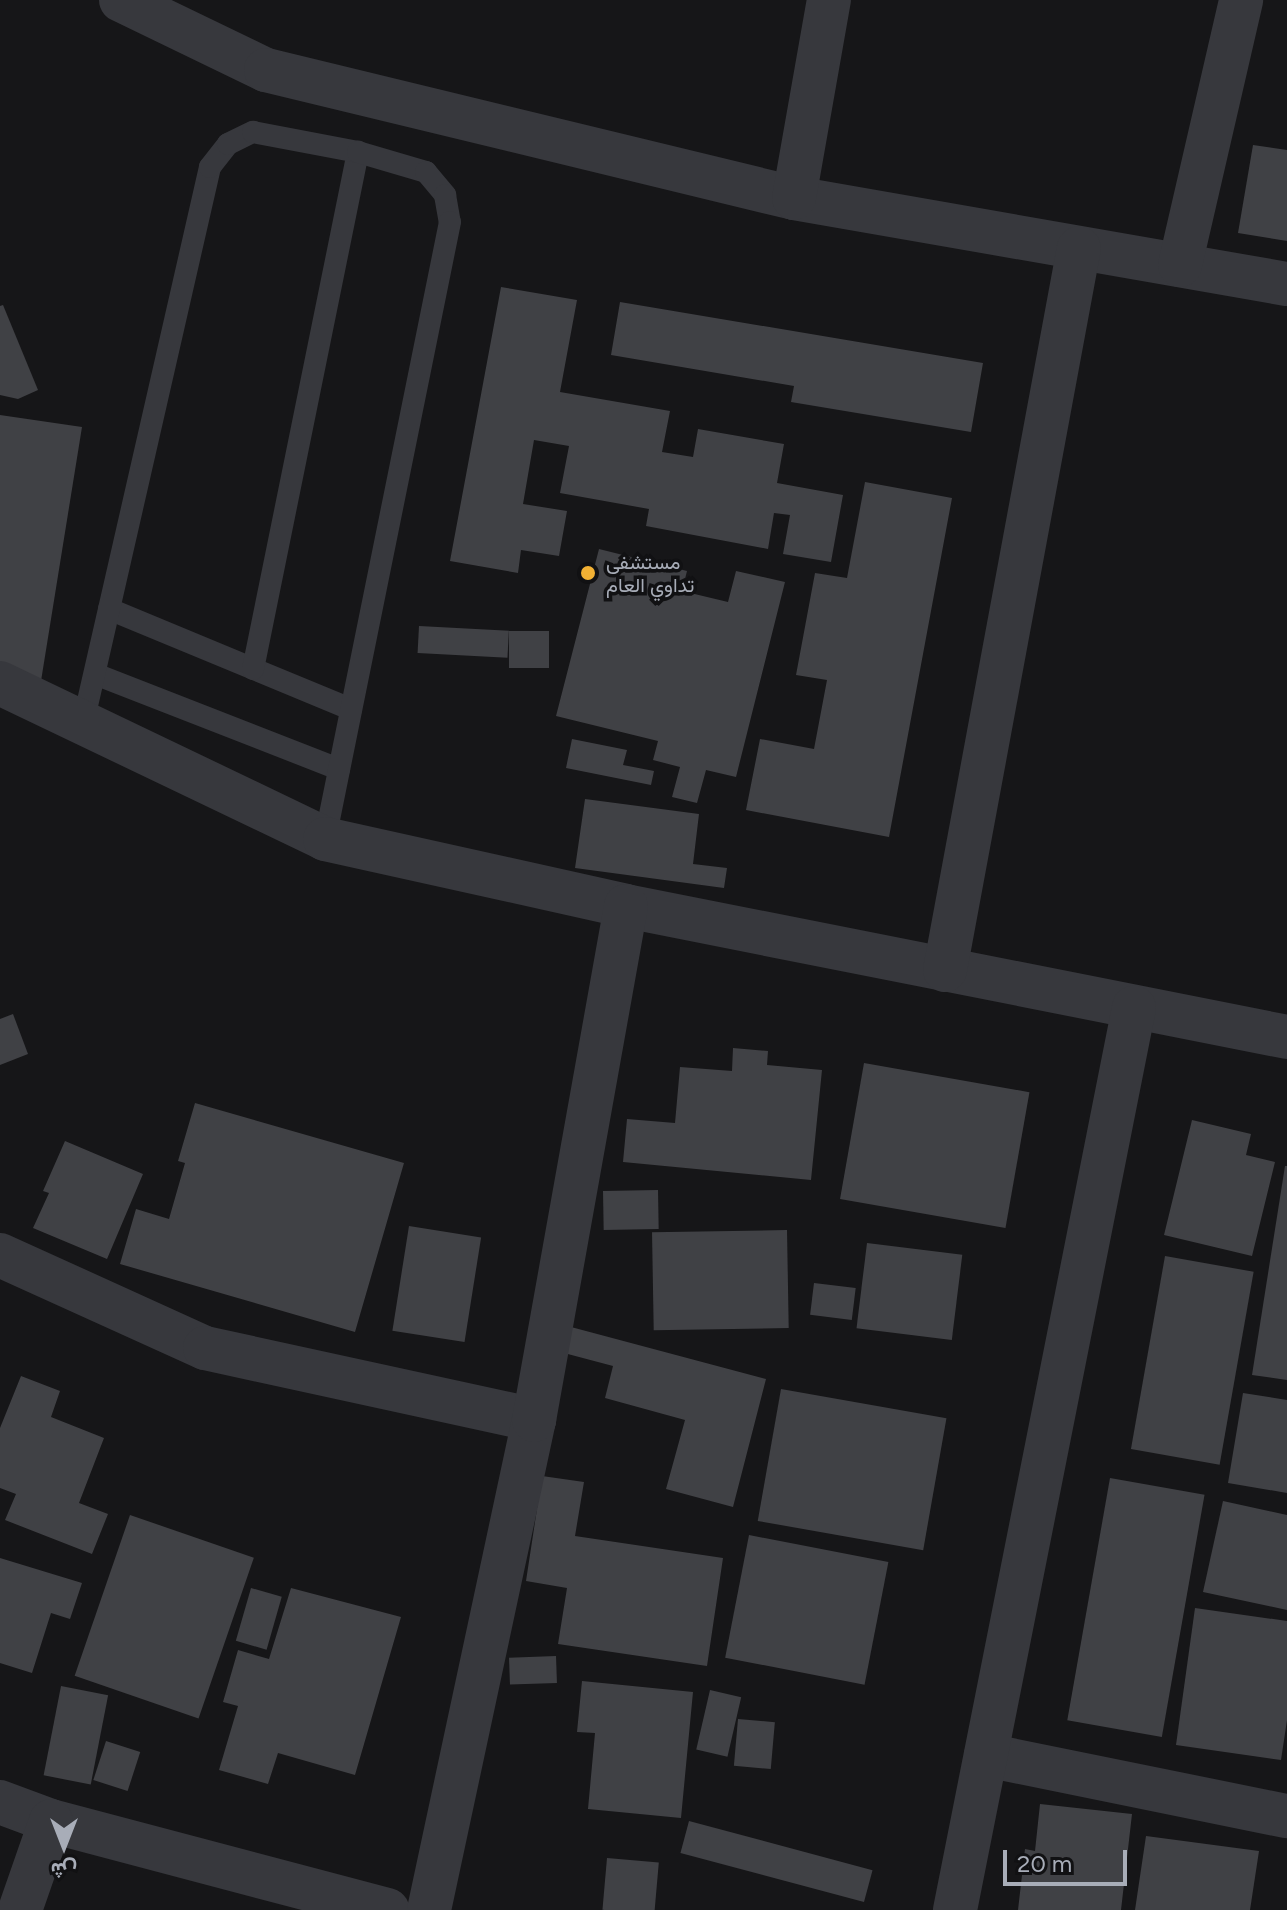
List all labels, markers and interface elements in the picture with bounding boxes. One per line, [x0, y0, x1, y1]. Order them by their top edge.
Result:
place label: مستشفى تداوي العام [606, 550, 694, 597]
marker: مستشفى تداوي العام [577, 562, 599, 584]
north arrow [24, 1806, 104, 1886]
scale bar [1007, 1834, 1131, 1884]
text: 20 m [1017, 1849, 1072, 1878]
text: ش [51, 1857, 77, 1884]

